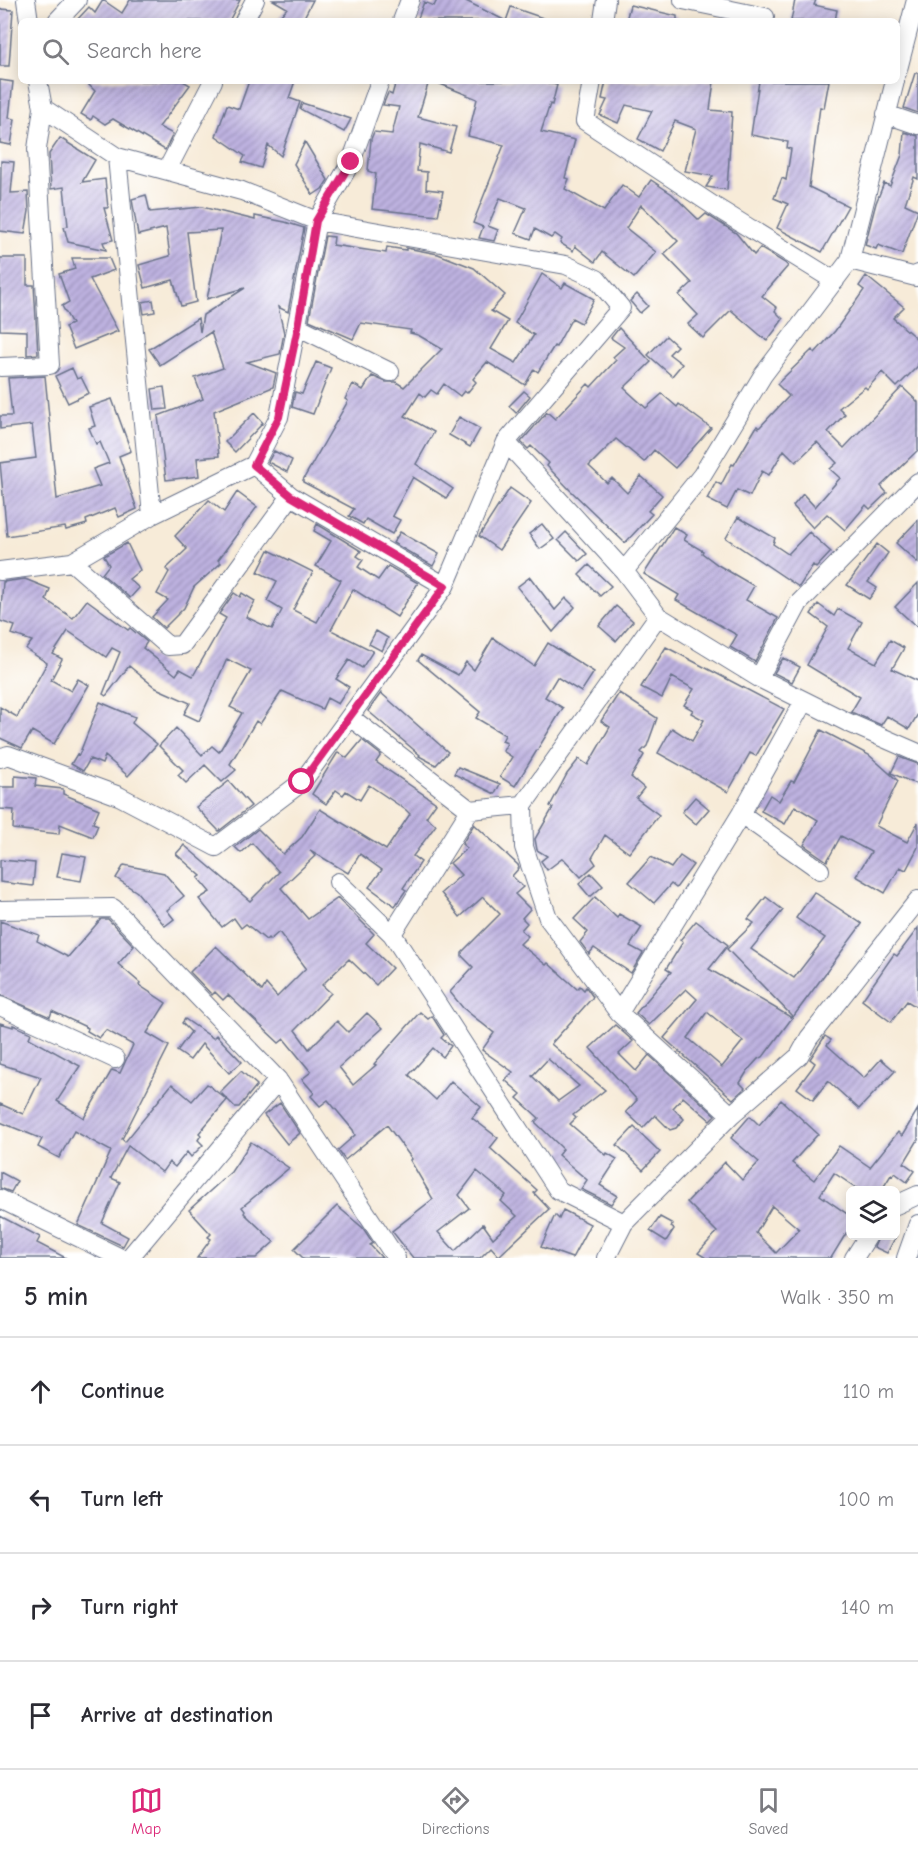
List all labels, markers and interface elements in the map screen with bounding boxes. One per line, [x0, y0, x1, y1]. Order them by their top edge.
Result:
search box [18, 18, 900, 84]
icon: search [39, 35, 72, 68]
text: Search here [87, 38, 202, 64]
route end [337, 148, 363, 174]
route start [288, 768, 314, 794]
map controls [846, 1186, 900, 1240]
button: layers [846, 1186, 900, 1240]
text: 5 min [24, 1282, 88, 1312]
text: Walk · 350 m [780, 1286, 894, 1309]
icon: ahead [24, 1375, 57, 1408]
text: Continue [81, 1378, 164, 1404]
text: 110 m [843, 1380, 894, 1403]
icon: left [24, 1483, 57, 1516]
text: Turn left [81, 1486, 163, 1512]
text: 100 m [839, 1488, 894, 1511]
icon: right [24, 1591, 57, 1624]
text: Turn right [81, 1594, 178, 1620]
text: 140 m [841, 1596, 894, 1619]
icon: arrive [24, 1699, 57, 1732]
text: Arrive at destination [81, 1702, 273, 1728]
tab: Map [130, 1784, 163, 1838]
tab: Directions [422, 1784, 489, 1838]
tab: Saved [748, 1784, 788, 1838]

